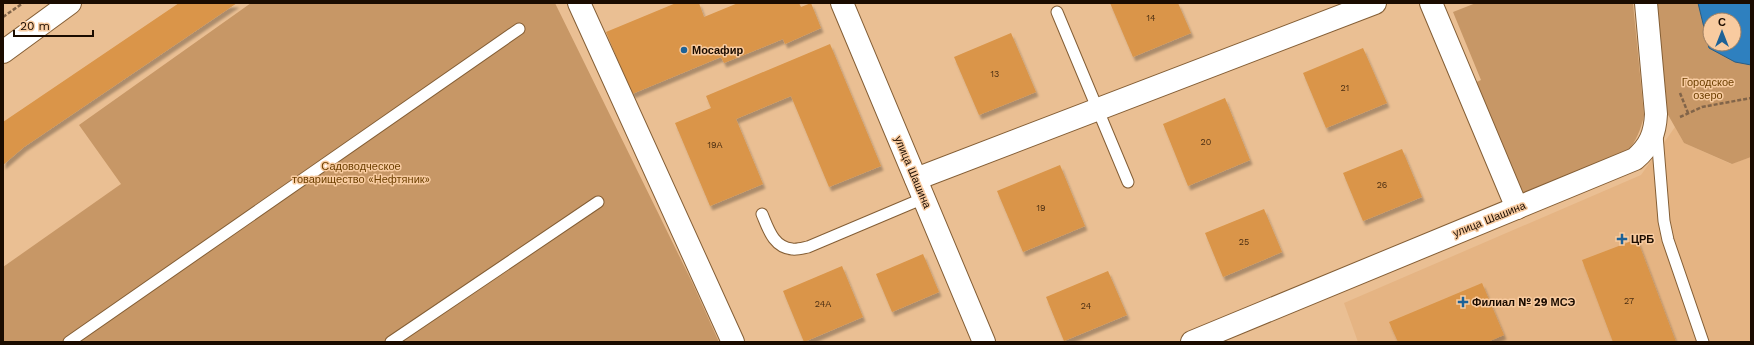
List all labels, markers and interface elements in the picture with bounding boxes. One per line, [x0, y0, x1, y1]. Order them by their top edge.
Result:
scale bar [14, 12, 93, 38]
north arrow [1702, 12, 1742, 52]
house number: 14 [1146, 13, 1156, 23]
text: С [1718, 16, 1726, 29]
text: 20 m [20, 19, 50, 33]
place label: Мосафир [692, 44, 743, 57]
marker: Мосафир [679, 45, 689, 55]
house number: 13 [991, 69, 999, 79]
park label: Городское озеро [1682, 76, 1734, 102]
house number: 21 [1341, 83, 1349, 93]
street label: улица Шашина [891, 134, 934, 211]
house number: 20 [1201, 137, 1212, 147]
house number: 19А [707, 140, 723, 150]
park label: Садоводческое товарищество «Нефтяник» [292, 160, 430, 186]
house number: 26 [1377, 180, 1387, 190]
street label: улица Шашина [1451, 199, 1528, 240]
house number: 19 [1036, 203, 1046, 213]
marker: ЦРБ [1616, 233, 1628, 245]
place label: ЦРБ [1631, 233, 1654, 246]
house number: 25 [1239, 237, 1249, 247]
marker: Филиал № 29 МСЭ [1457, 296, 1469, 308]
place label: Филиал № 29 МСЭ [1472, 296, 1576, 309]
house number: 27 [1624, 296, 1634, 306]
house number: 24А [815, 299, 831, 309]
house number: 24 [1081, 301, 1092, 311]

